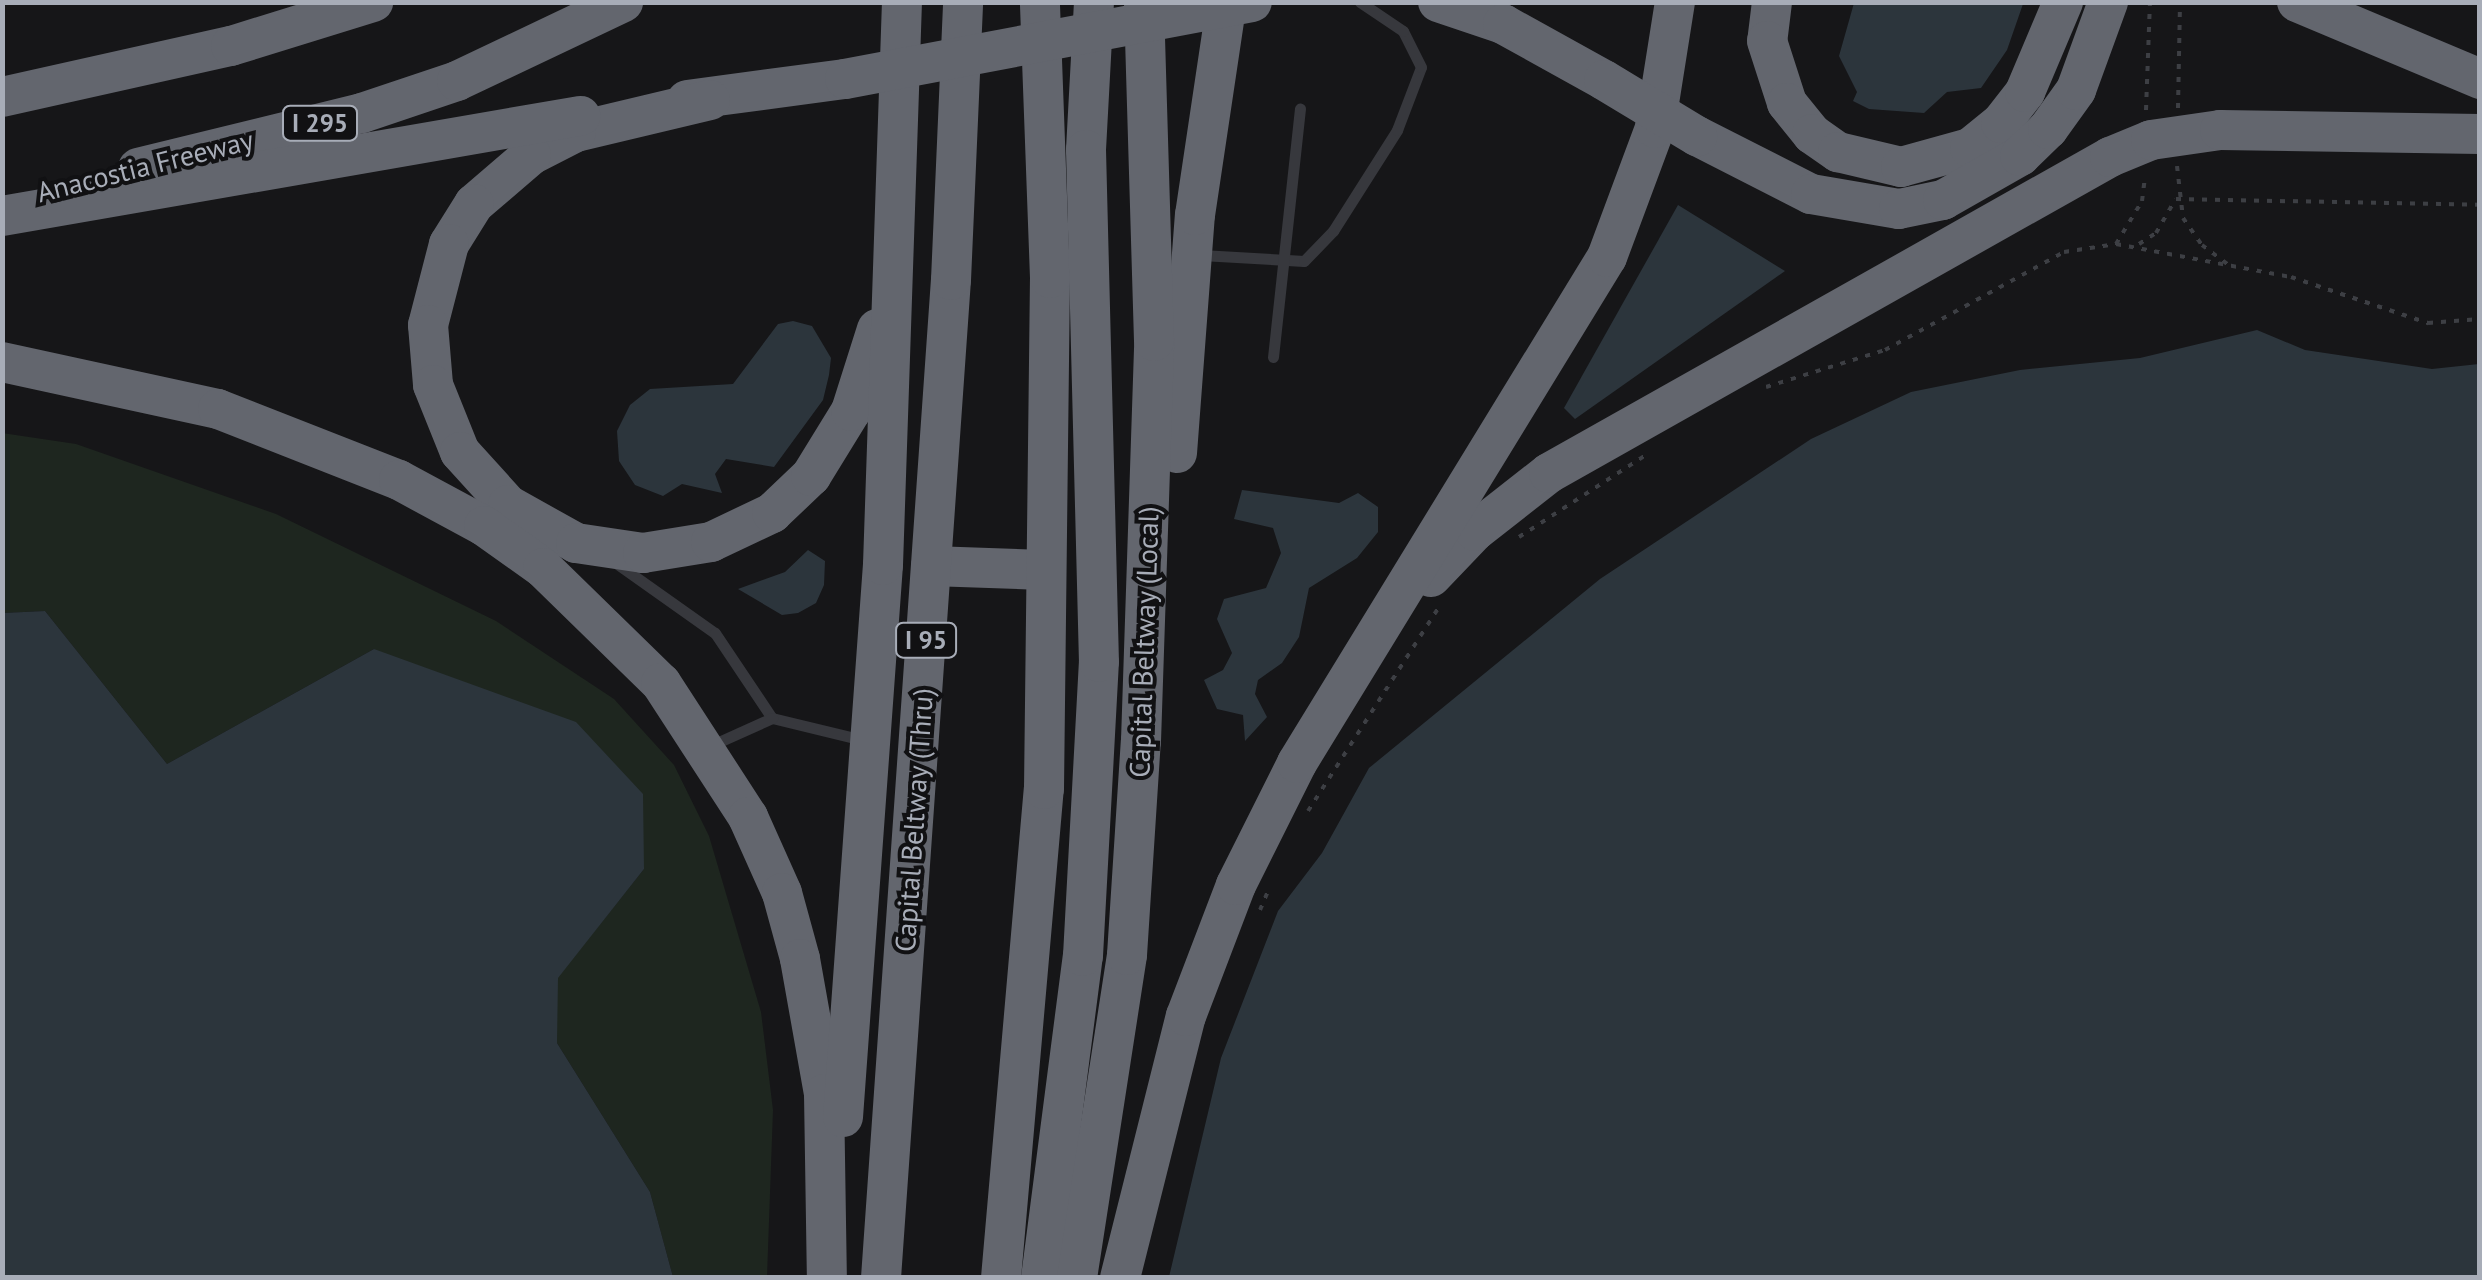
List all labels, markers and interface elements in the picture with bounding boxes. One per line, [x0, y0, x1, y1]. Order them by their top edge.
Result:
road number: I 295 [280, 103, 360, 143]
street label: Anacostia Freeway [33, 123, 257, 209]
street label: Capital Beltway (Local) [1122, 505, 1166, 779]
road number: I 95 [894, 620, 958, 660]
street label: Capital Beltway (Thru) [888, 686, 940, 954]

